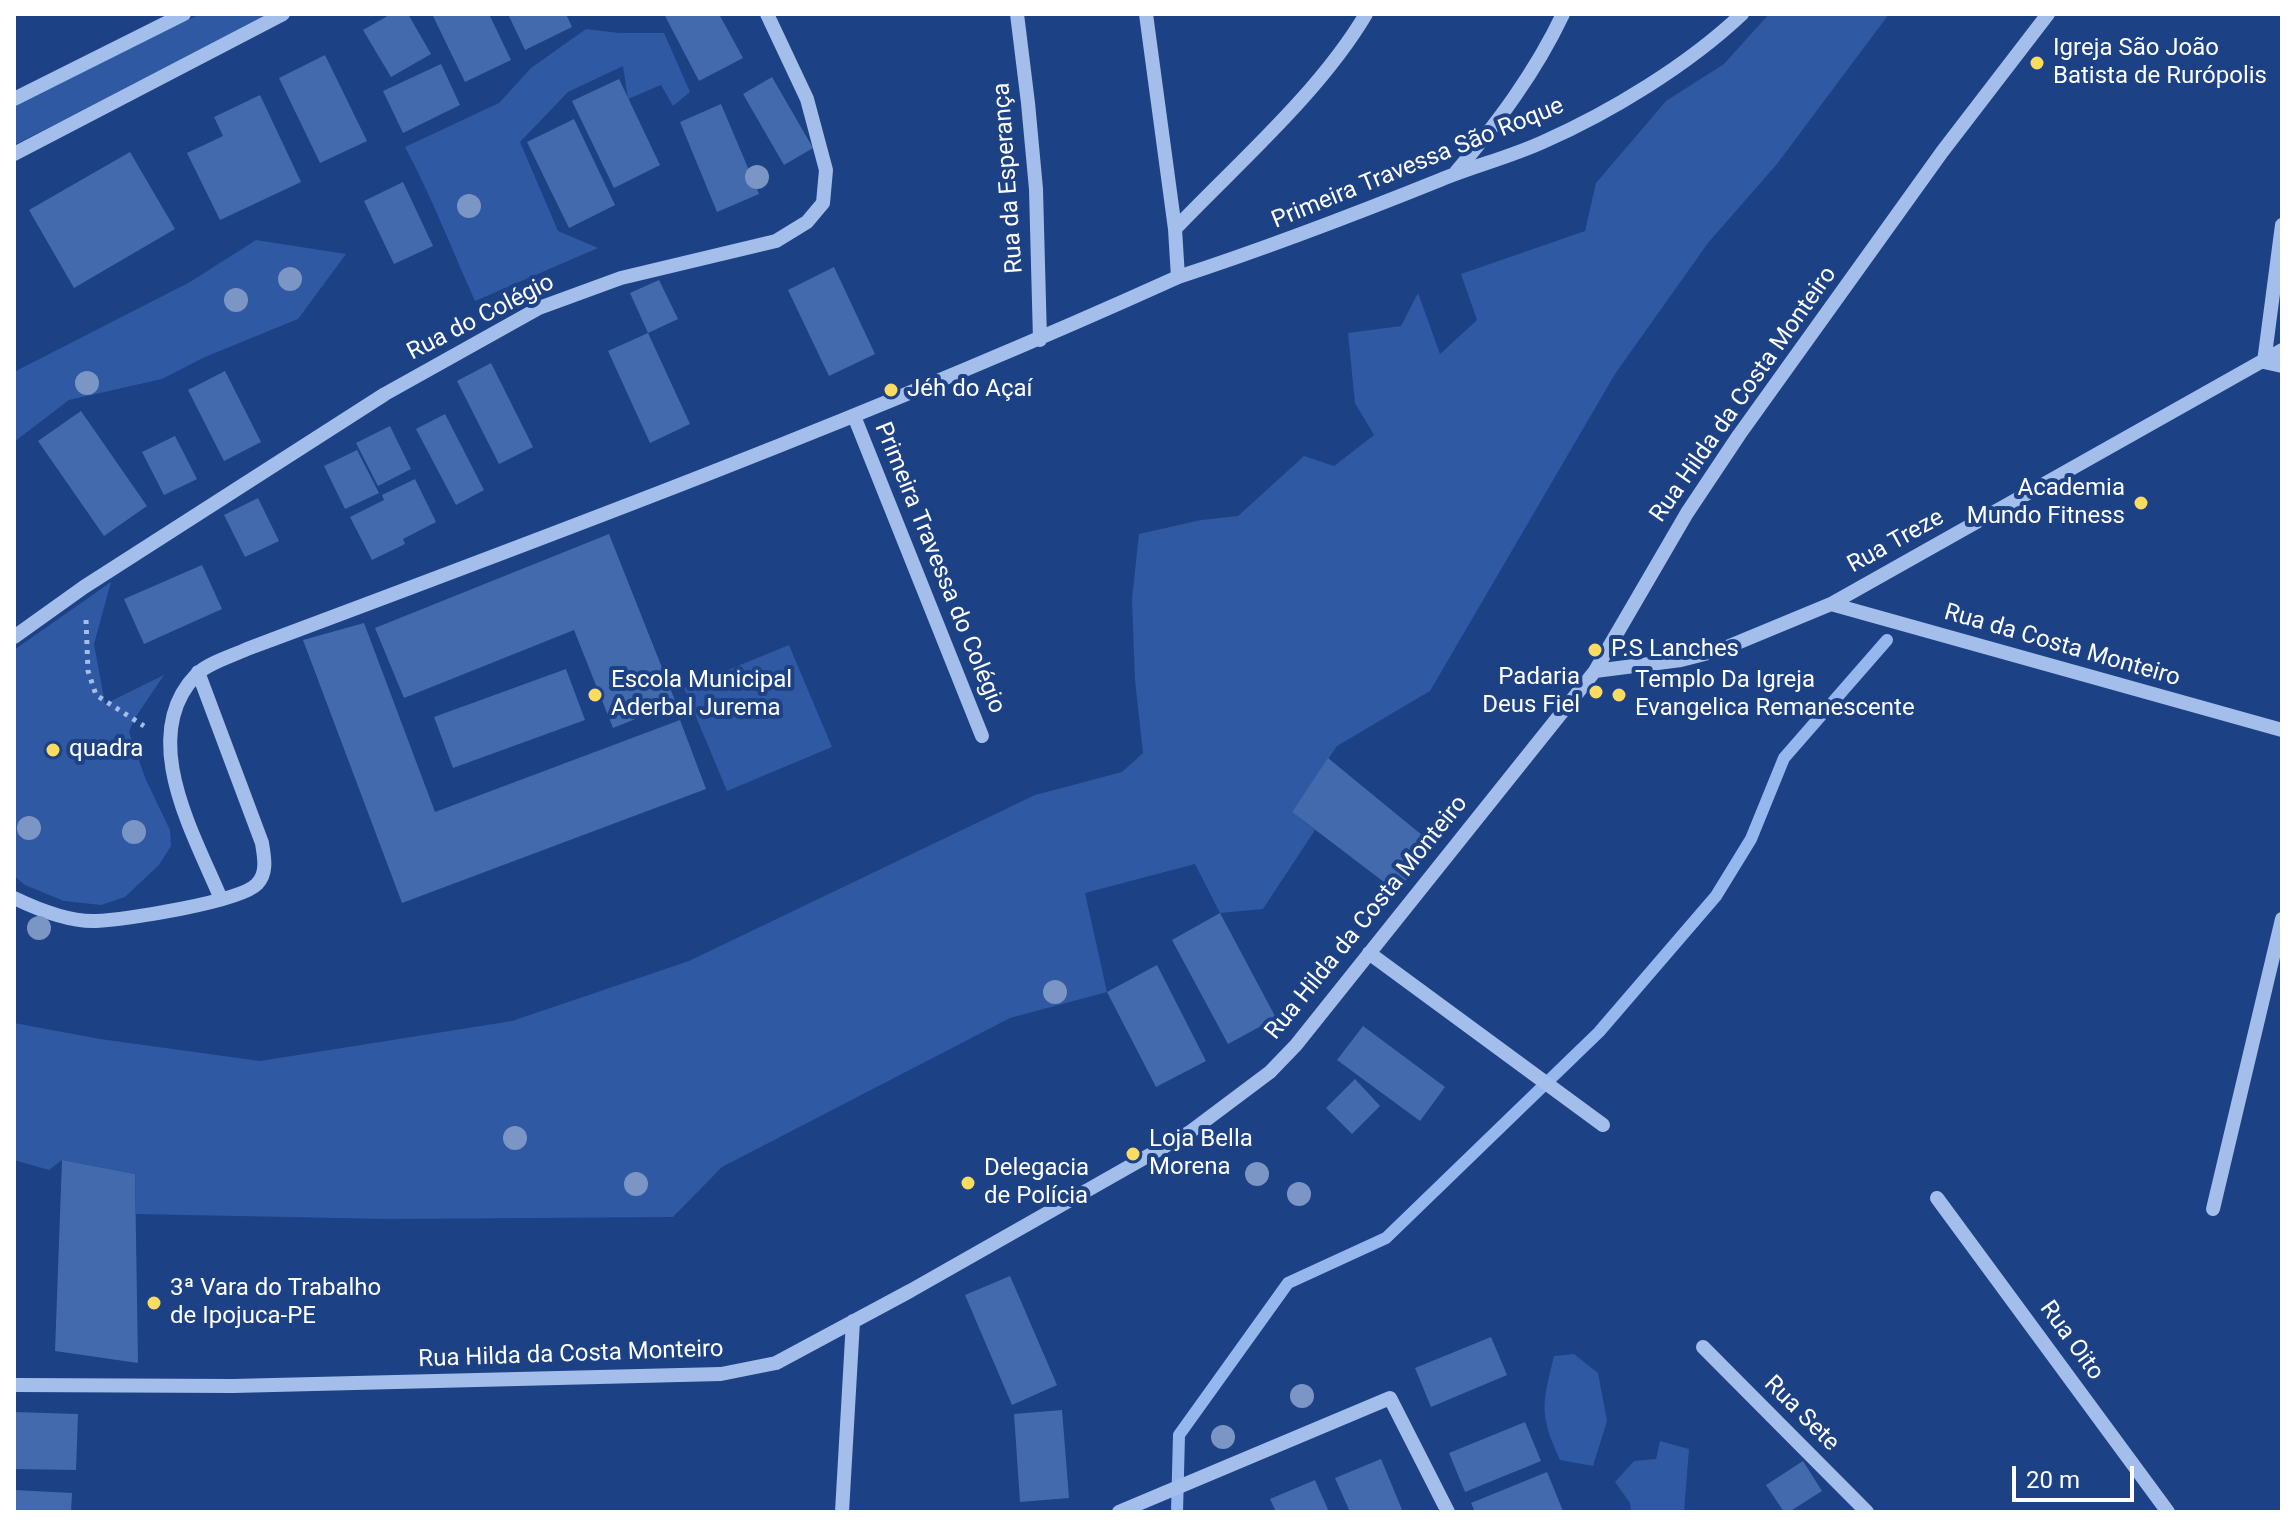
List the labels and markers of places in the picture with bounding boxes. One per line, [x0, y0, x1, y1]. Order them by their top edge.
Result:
place label: Igreja São João Batista de Rurópolis [2053, 35, 2267, 91]
marker: Igreja São João Batista de Rurópolis [2028, 54, 2046, 72]
place label: Jéh do Açaí [907, 376, 1033, 404]
marker: Jéh do Açaí [882, 381, 900, 399]
place label: Academia Mundo Fitness [1967, 475, 2125, 531]
marker: Academia Mundo Fitness [2132, 494, 2150, 512]
place label: P.S Lanches [1611, 636, 1739, 664]
marker: P.S Lanches [1586, 641, 1604, 659]
place label: Padaria Deus Fiel [1482, 664, 1580, 720]
place label: Escola Municipal Aderbal Jurema [611, 667, 792, 723]
place label: Templo Da Igreja Evangelica Remanescente [1635, 667, 1915, 723]
marker: Padaria Deus Fiel [1587, 683, 1605, 701]
marker: Escola Municipal Aderbal Jurema [586, 686, 604, 704]
marker: Templo Da Igreja Evangelica Remanescente [1610, 686, 1628, 704]
place label: quadra [69, 736, 143, 764]
marker: quadra [44, 741, 62, 759]
place label: Loja Bella Morena [1149, 1126, 1253, 1182]
marker: Loja Bella Morena [1124, 1145, 1142, 1163]
place label: Delegacia de Polícia [984, 1155, 1089, 1211]
marker: Delegacia de Polícia [959, 1174, 977, 1192]
place label: 3ª Vara do Trabalho de Ipojuca-PE [170, 1275, 381, 1331]
marker: 3ª Vara do Trabalho de Ipojuca-PE [145, 1294, 163, 1312]

